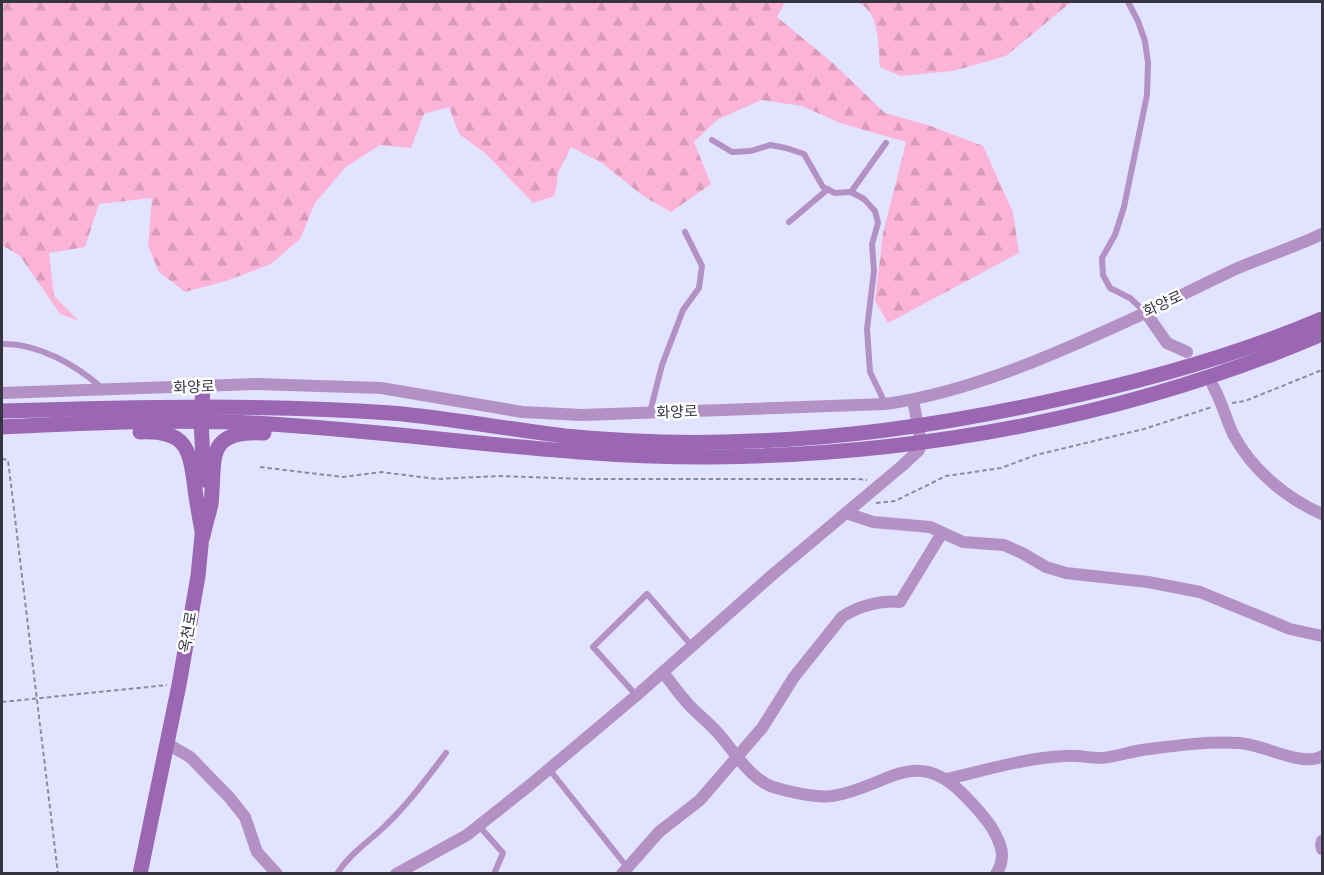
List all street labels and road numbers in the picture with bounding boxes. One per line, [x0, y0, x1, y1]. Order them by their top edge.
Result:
street label: 화양로 [1140, 286, 1186, 322]
street label: 화양로 [173, 376, 215, 398]
street label: 화양로 [656, 401, 698, 423]
street label: 옥천로 [175, 610, 201, 654]

